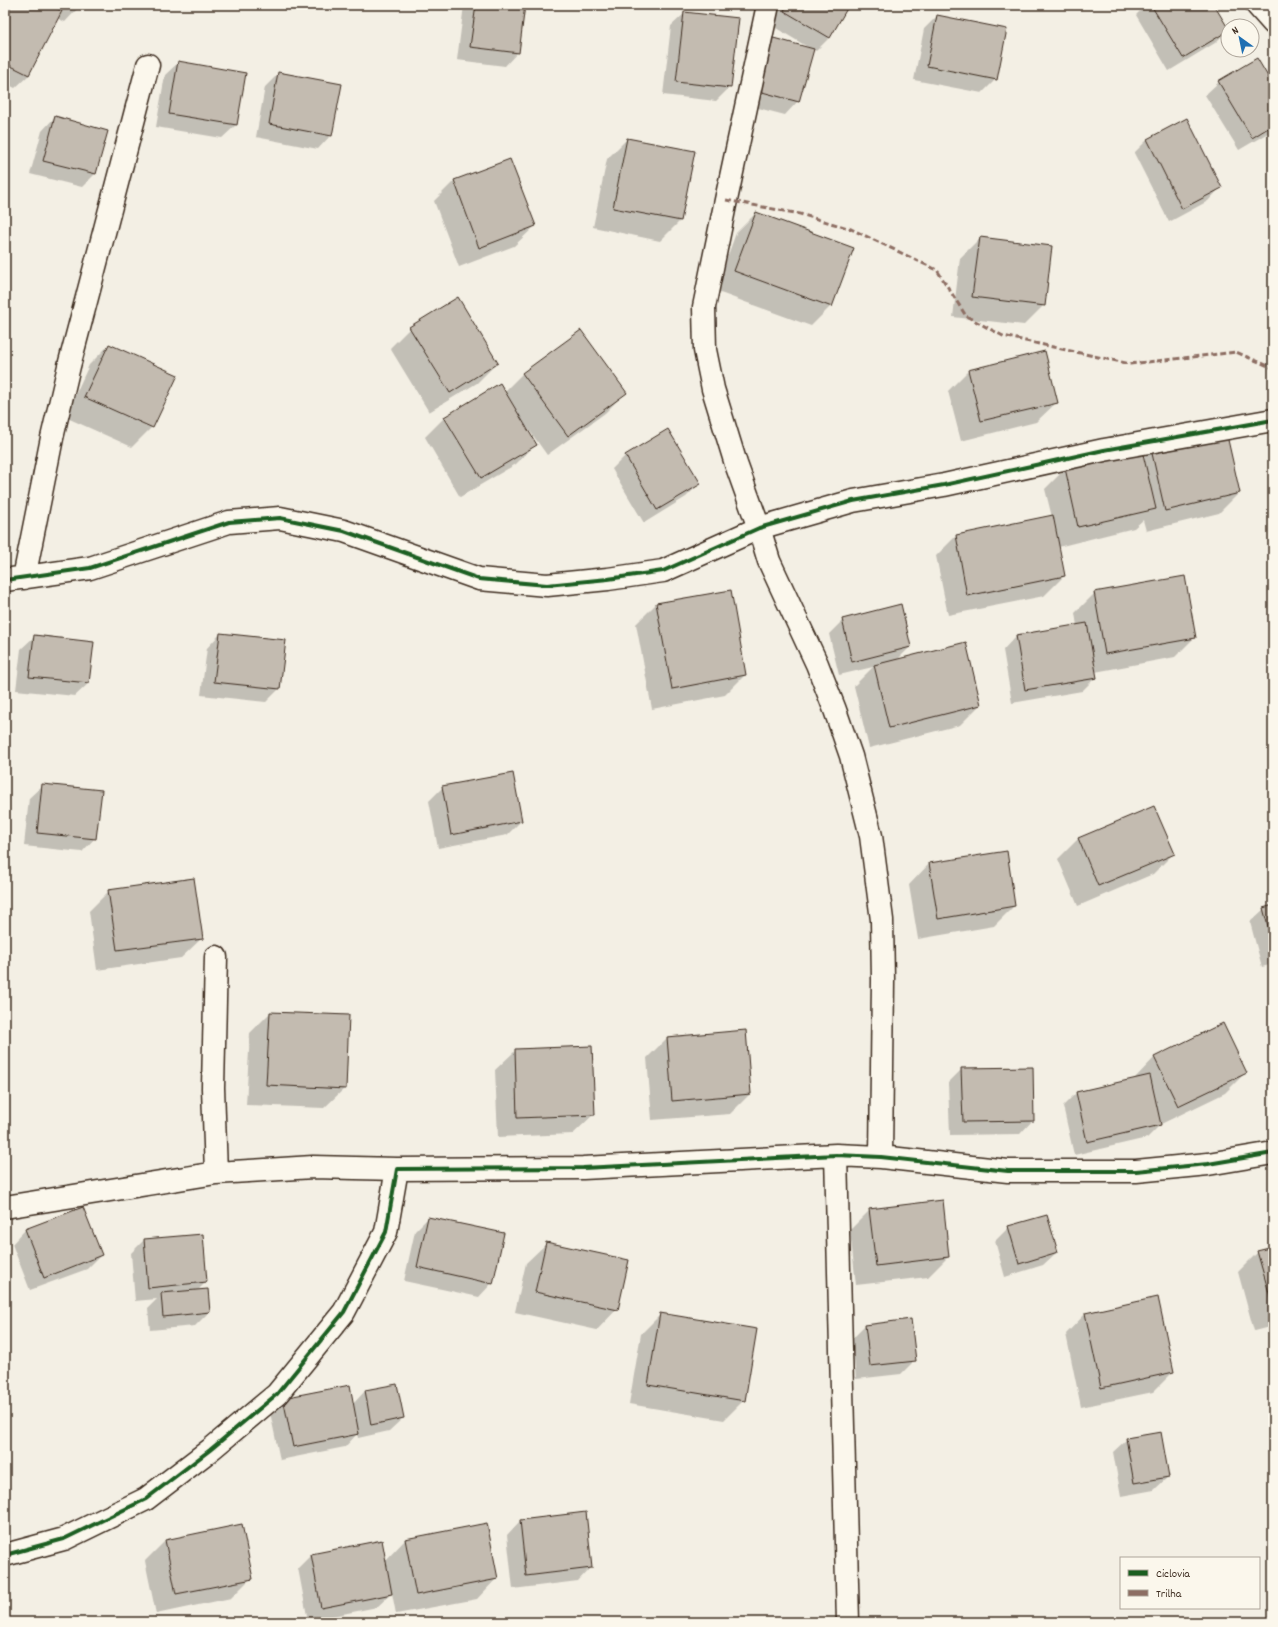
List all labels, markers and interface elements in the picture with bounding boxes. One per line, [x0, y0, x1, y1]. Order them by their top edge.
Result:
north arrow [1220, 18, 1260, 58]
text: N [1229, 23, 1243, 39]
legend [1120, 1557, 1260, 1609]
text: Ciclovia [1156, 1566, 1190, 1583]
text: Trilha [1156, 1586, 1182, 1603]

